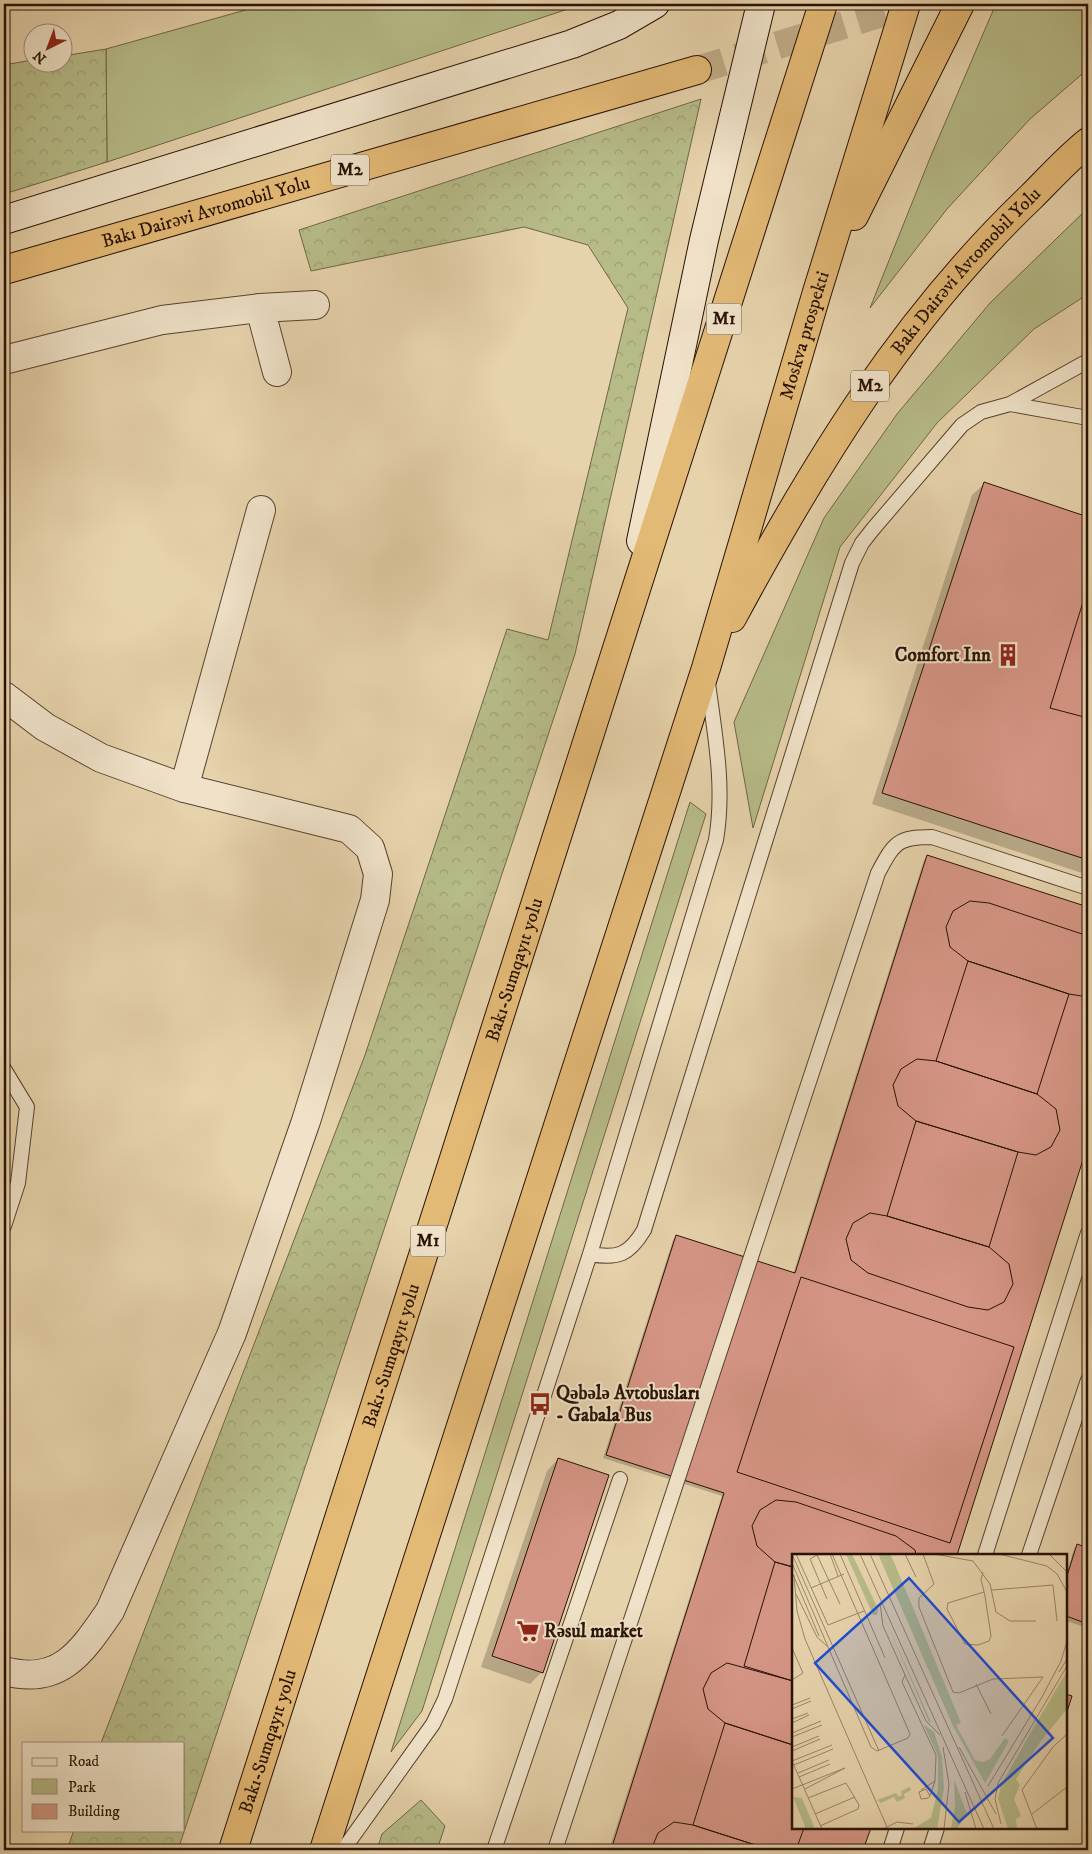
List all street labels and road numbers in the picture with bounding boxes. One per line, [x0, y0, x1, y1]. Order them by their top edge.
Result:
road number: M2 [331, 154, 369, 186]
street label: Bakı Dairəvi Avtomobil Yolu [99, 171, 313, 253]
street label: Bakı Dairəvi Avtomobil Yolu [886, 182, 1046, 359]
street label: Moskva prospekti [774, 268, 834, 402]
road number: M1 [706, 304, 742, 334]
road number: M2 [851, 371, 889, 402]
street label: Bakı-Sumqayıt yolu [481, 895, 548, 1045]
road number: M1 [410, 1226, 446, 1256]
street label: Bakı-Sumqayıt yolu [357, 1281, 425, 1431]
street label: Bakı-Sumqayıt yolu [234, 1666, 301, 1816]

